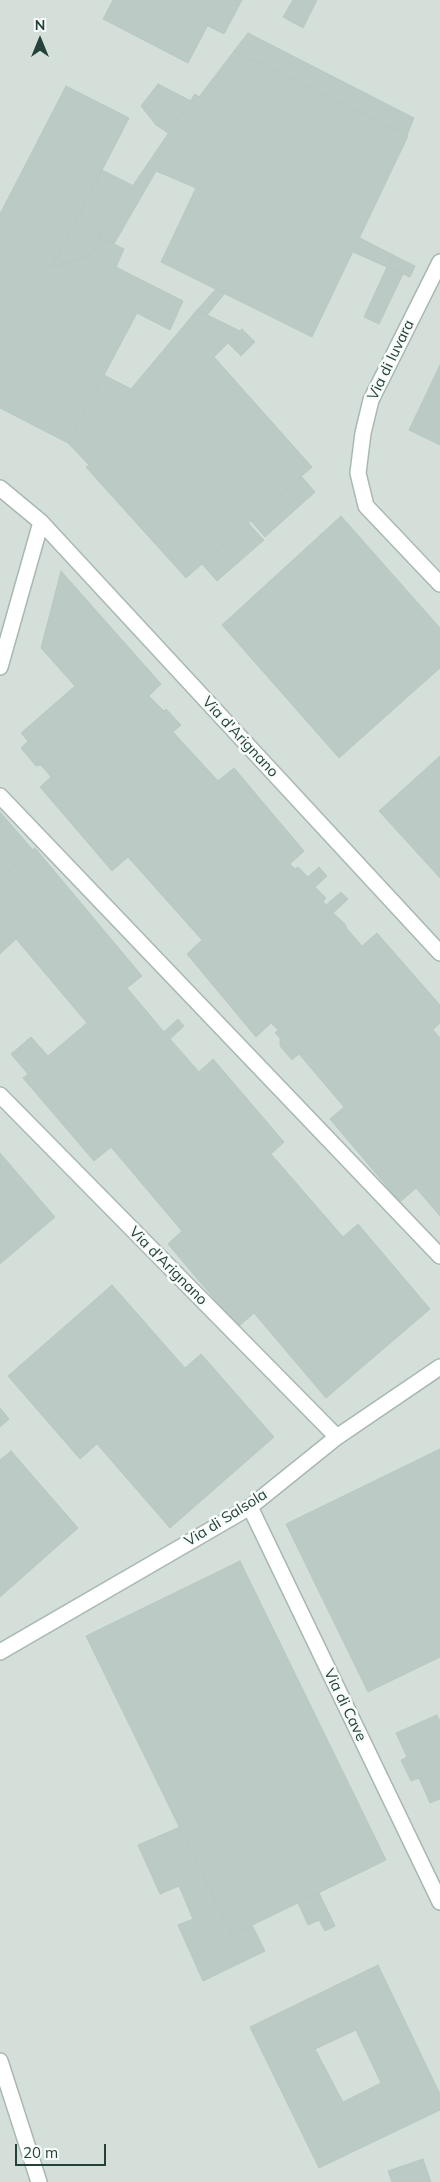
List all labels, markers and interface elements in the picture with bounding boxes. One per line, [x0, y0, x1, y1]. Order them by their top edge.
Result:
north arrow [15, 15, 65, 65]
text: N [35, 16, 45, 34]
street label: Via di Iuvara [364, 317, 418, 403]
street label: Via d'Arignano [198, 693, 282, 781]
street label: Via d'Arignano [125, 1223, 211, 1309]
street label: Via di Salsola [181, 1485, 271, 1551]
street label: Via di Cave [320, 1666, 370, 1744]
scale bar [18, 2134, 109, 2166]
text: 20 m [23, 2143, 58, 2162]

